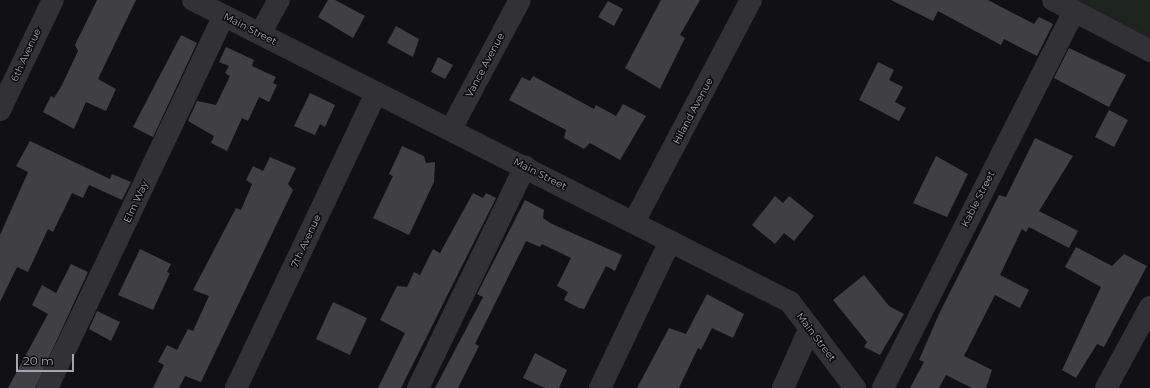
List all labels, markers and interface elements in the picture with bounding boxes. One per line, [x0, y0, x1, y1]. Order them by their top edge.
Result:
street label: Main Street [222, 11, 278, 47]
street label: 6th Avenue [8, 27, 44, 83]
street label: Vance Avenue [463, 31, 507, 99]
street label: Hiland Avenue [670, 76, 716, 146]
street label: Main Street [512, 156, 568, 192]
street label: Kable Street [959, 169, 997, 229]
street label: Elm Way [121, 179, 151, 225]
street label: 7th Avenue [289, 213, 323, 269]
street label: Main Street [794, 310, 838, 364]
scale bar [18, 346, 76, 372]
text: 20 m [23, 353, 54, 368]

